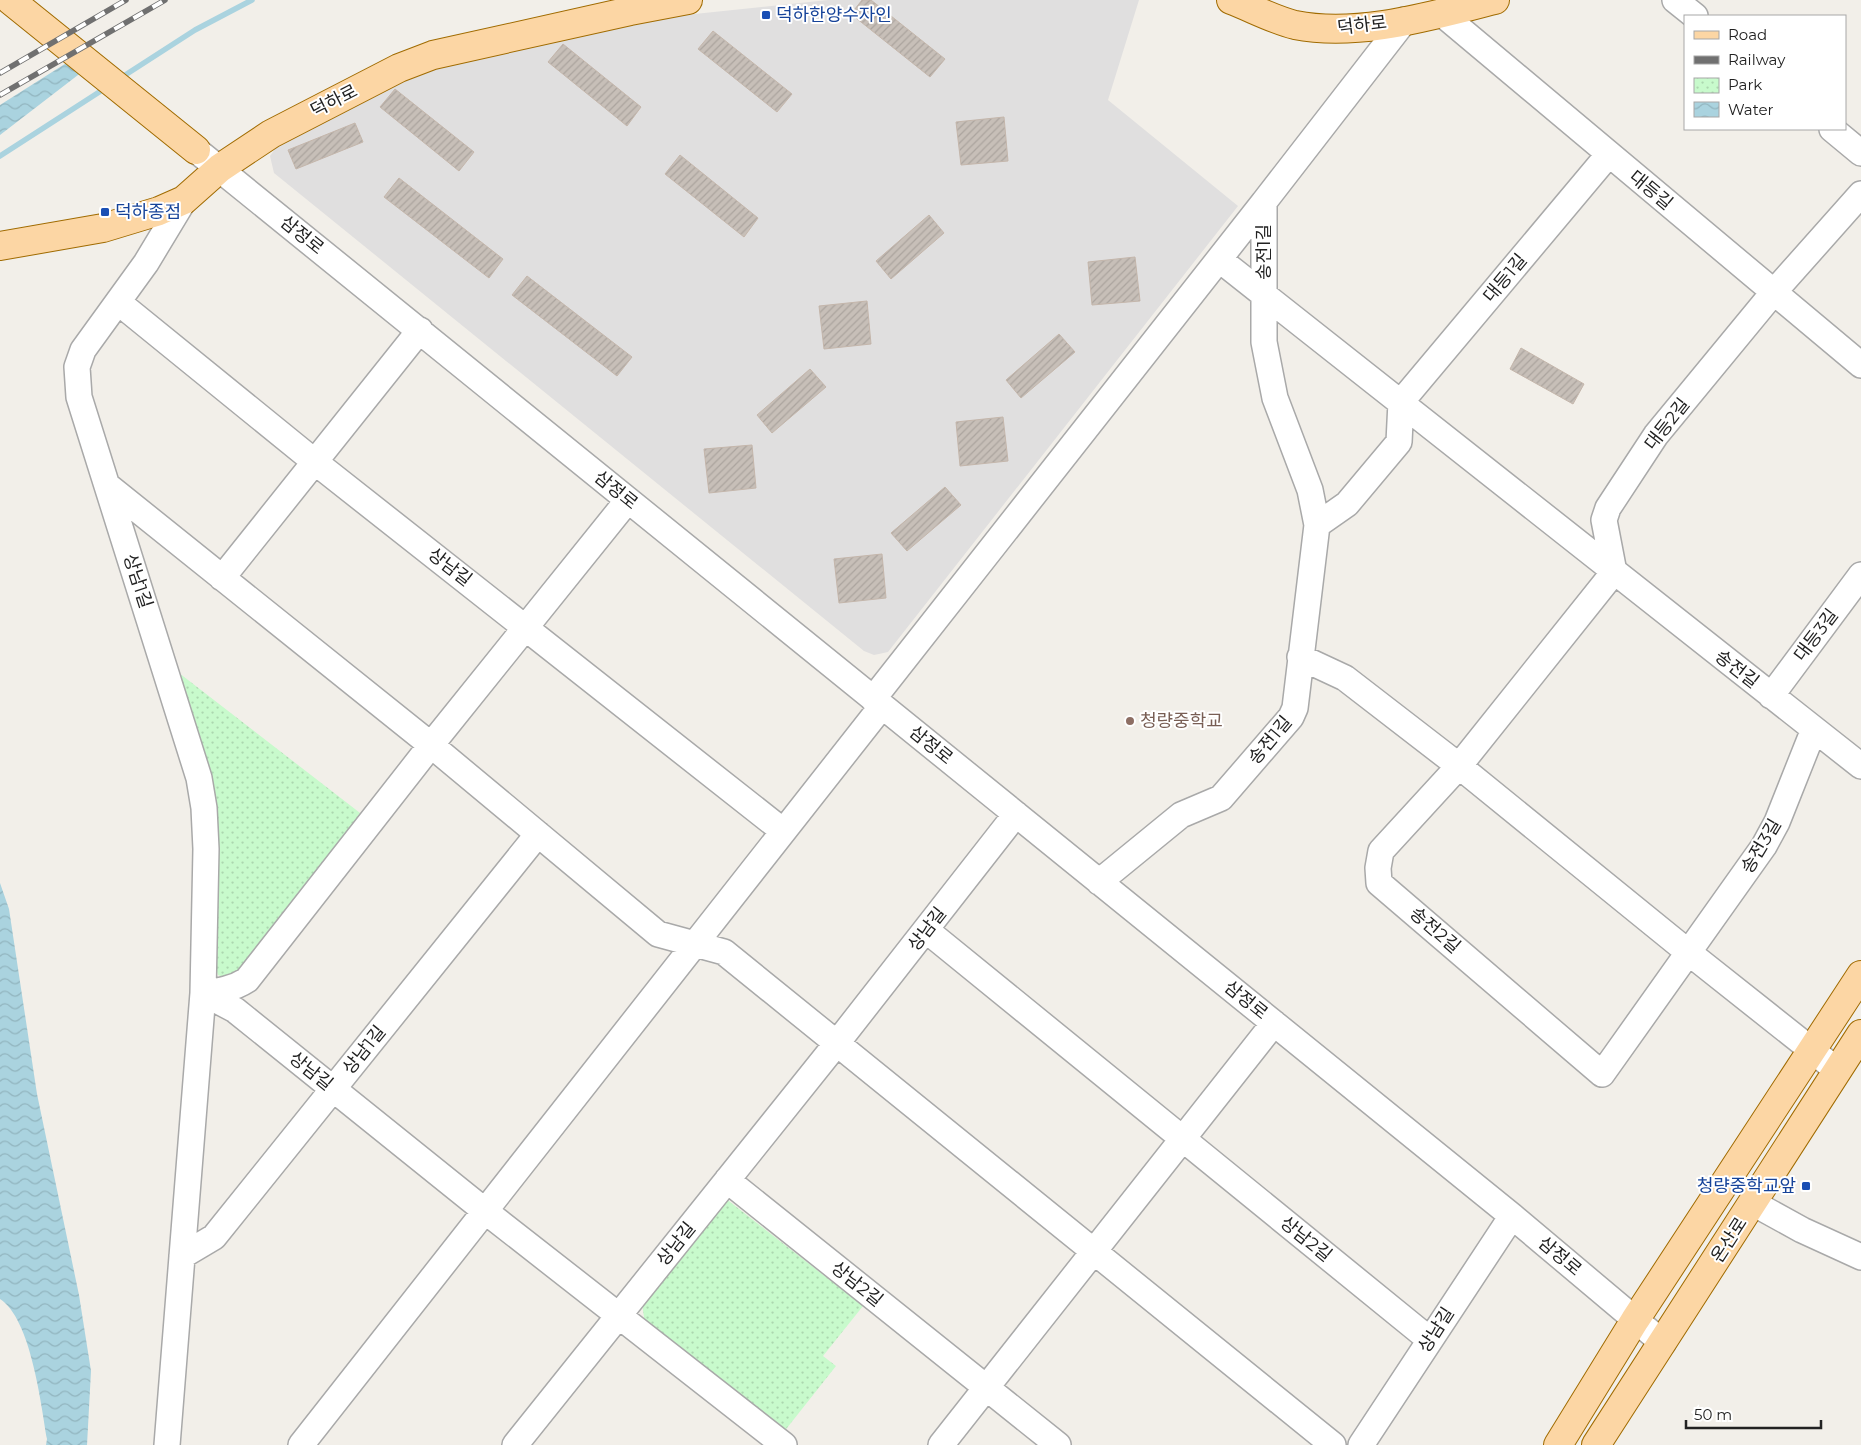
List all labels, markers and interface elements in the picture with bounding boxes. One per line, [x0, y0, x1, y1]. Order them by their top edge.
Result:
place label: 덕하한양수자인 [776, 4, 892, 26]
marker: 덕하한양수자인 [760, 9, 772, 21]
street label: 덕하로 [1336, 11, 1388, 39]
legend [1684, 15, 1846, 130]
text: Road [1728, 25, 1767, 44]
text: Railway [1728, 50, 1786, 69]
text: Park [1728, 75, 1762, 94]
street label: 덕하로 [307, 80, 361, 122]
text: Water [1728, 100, 1774, 119]
street label: 대등길 [1625, 166, 1677, 214]
place label: 덕하종점 [115, 201, 181, 223]
marker: 덕하종점 [99, 206, 111, 218]
street label: 삼정로 [276, 211, 328, 259]
street label: 송전1길 [1253, 224, 1275, 280]
street label: 대등1길 [1479, 249, 1531, 307]
street label: 대등2길 [1640, 394, 1694, 454]
street label: 삼정로 [590, 466, 642, 514]
street label: 상남길 [424, 543, 476, 591]
street label: 상남1길 [119, 551, 157, 611]
street label: 대등3길 [1789, 604, 1843, 666]
street label: 송전길 [1711, 645, 1763, 693]
place label: 청량중학교 [1140, 710, 1223, 732]
street label: 송전1길 [1244, 711, 1296, 769]
marker: 청량중학교 [1124, 715, 1136, 727]
street label: 삼정로 [905, 721, 957, 769]
street label: 송전3길 [1736, 815, 1786, 877]
street label: 송전2길 [1405, 902, 1465, 958]
street label: 상남길 [903, 903, 951, 955]
street label: 삼정로 [1220, 976, 1272, 1024]
street label: 상남1길 [338, 1021, 390, 1079]
street label: 상남길 [285, 1047, 337, 1095]
place label: 청량중학교앞 [1697, 1175, 1796, 1197]
marker: 청량중학교앞 [1800, 1180, 1812, 1192]
street label: 상남2길 [1276, 1212, 1336, 1266]
street label: 온산로 [1706, 1213, 1752, 1267]
street label: 상남길 [652, 1218, 700, 1270]
street label: 삼정로 [1534, 1232, 1586, 1280]
street label: 상남2길 [827, 1257, 887, 1311]
street label: 상남길 [1413, 1303, 1459, 1357]
scale bar [1686, 1398, 1821, 1430]
text: 50 m [1694, 1405, 1732, 1424]

